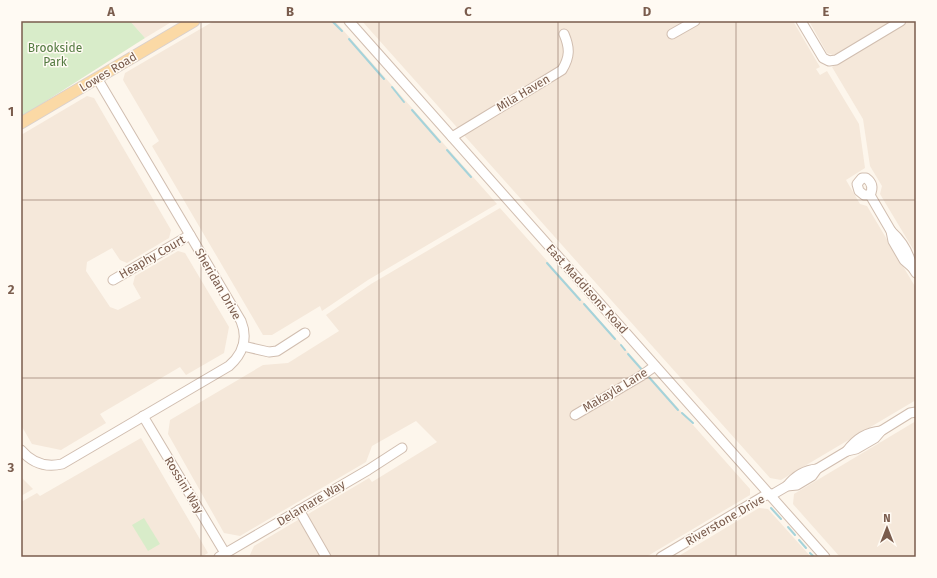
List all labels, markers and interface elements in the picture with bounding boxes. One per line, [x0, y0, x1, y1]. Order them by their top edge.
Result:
text: A [106, 4, 115, 19]
text: B [286, 4, 294, 19]
text: C [464, 4, 472, 19]
text: D [643, 4, 652, 19]
text: E [823, 4, 830, 19]
park label: Brookside Park [28, 41, 82, 69]
street label: Lowes Road [77, 49, 139, 95]
street label: Mila Haven [494, 72, 552, 114]
text: 1 [8, 104, 14, 119]
street label: Heaphy Court [117, 232, 188, 281]
street label: East Maddisons Road [543, 241, 631, 337]
street label: Sheridan Drive [192, 246, 244, 322]
text: 2 [8, 282, 15, 297]
street label: Makayla Lane [580, 365, 650, 415]
street label: Rossini Way [162, 454, 207, 516]
text: 3 [7, 460, 15, 475]
street label: Delamare Way [274, 477, 348, 529]
street label: Riverstone Drive [683, 492, 767, 548]
north arrow [867, 508, 907, 548]
text: N [883, 512, 891, 525]

